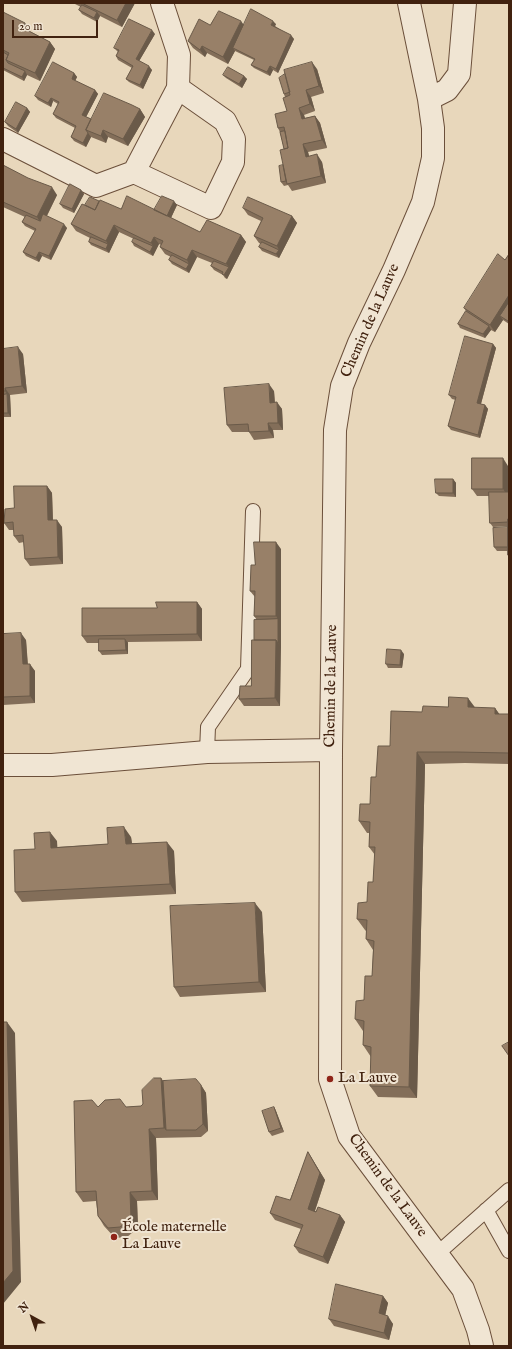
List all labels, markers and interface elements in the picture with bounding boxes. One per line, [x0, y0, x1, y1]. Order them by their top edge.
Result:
scale bar [14, 12, 100, 38]
text: 20 m [19, 19, 42, 34]
street label: Chemin de la Lauve [338, 261, 404, 381]
street label: Chemin de la Lauve [322, 624, 342, 748]
place label: La Lauve [338, 1070, 397, 1088]
marker: La Lauve [325, 1074, 335, 1084]
street label: Chemin de la Lauve [344, 1131, 430, 1241]
place label: École maternelle La Lauve [122, 1219, 227, 1254]
marker: École maternelle La Lauve [109, 1232, 119, 1242]
north arrow [12, 1297, 52, 1337]
text: N [16, 1299, 32, 1316]

